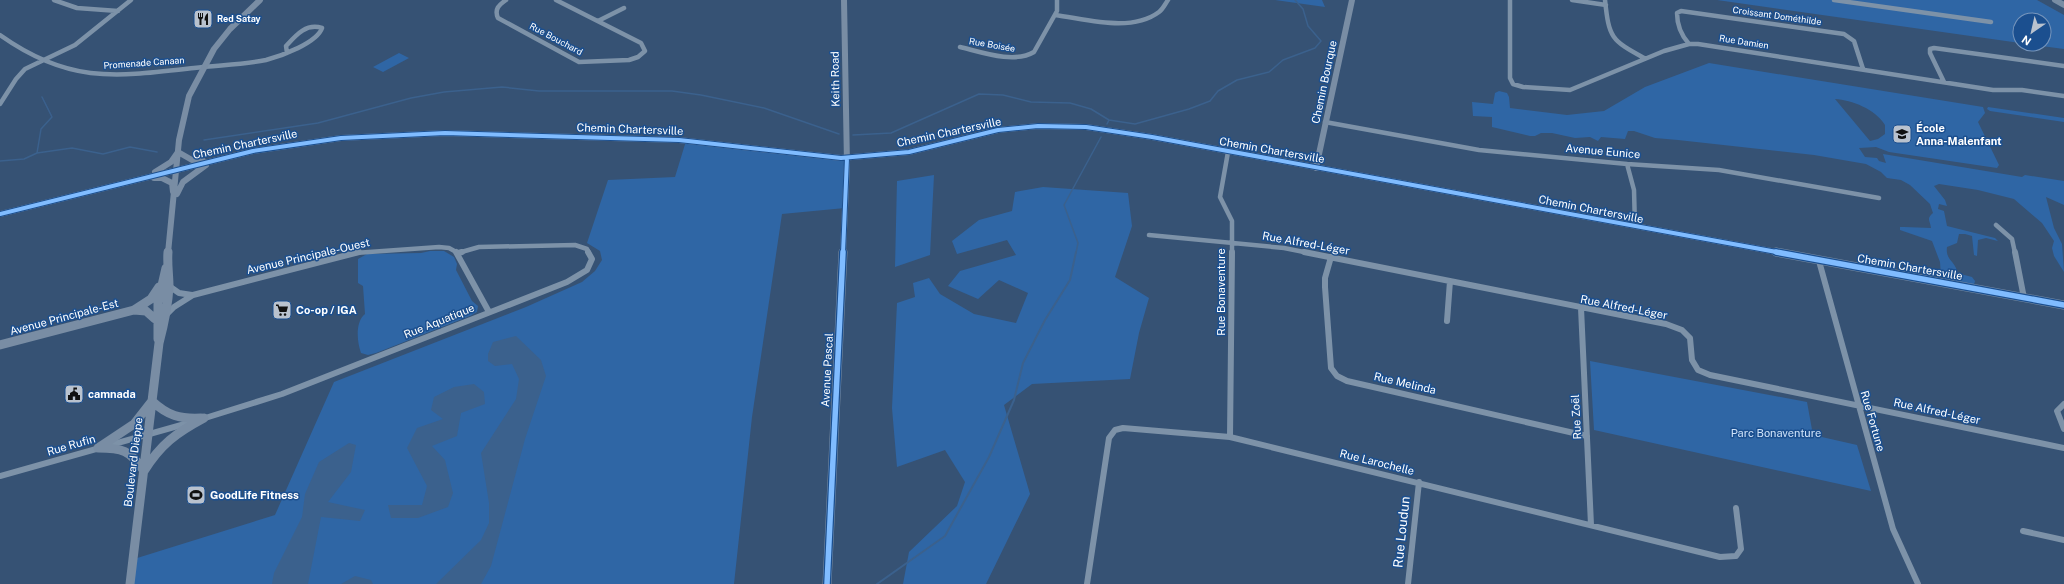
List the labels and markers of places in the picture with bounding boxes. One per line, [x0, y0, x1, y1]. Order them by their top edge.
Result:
restaurant icon: Red Satay [192, 8, 214, 30]
place label: Red Satay [217, 13, 261, 24]
place label: École Anna-Malenfant [1916, 121, 2002, 147]
school or university icon: École Anna-Malenfant [1891, 123, 1913, 145]
supermarket icon: Co-op / IGA [271, 299, 293, 321]
place label: Co-op / IGA [296, 304, 357, 316]
public building icon: camnada [63, 383, 85, 405]
place label: camnada [88, 388, 136, 400]
sports icon: GoodLife Fitness [185, 484, 207, 506]
place label: GoodLife Fitness [210, 489, 299, 501]

